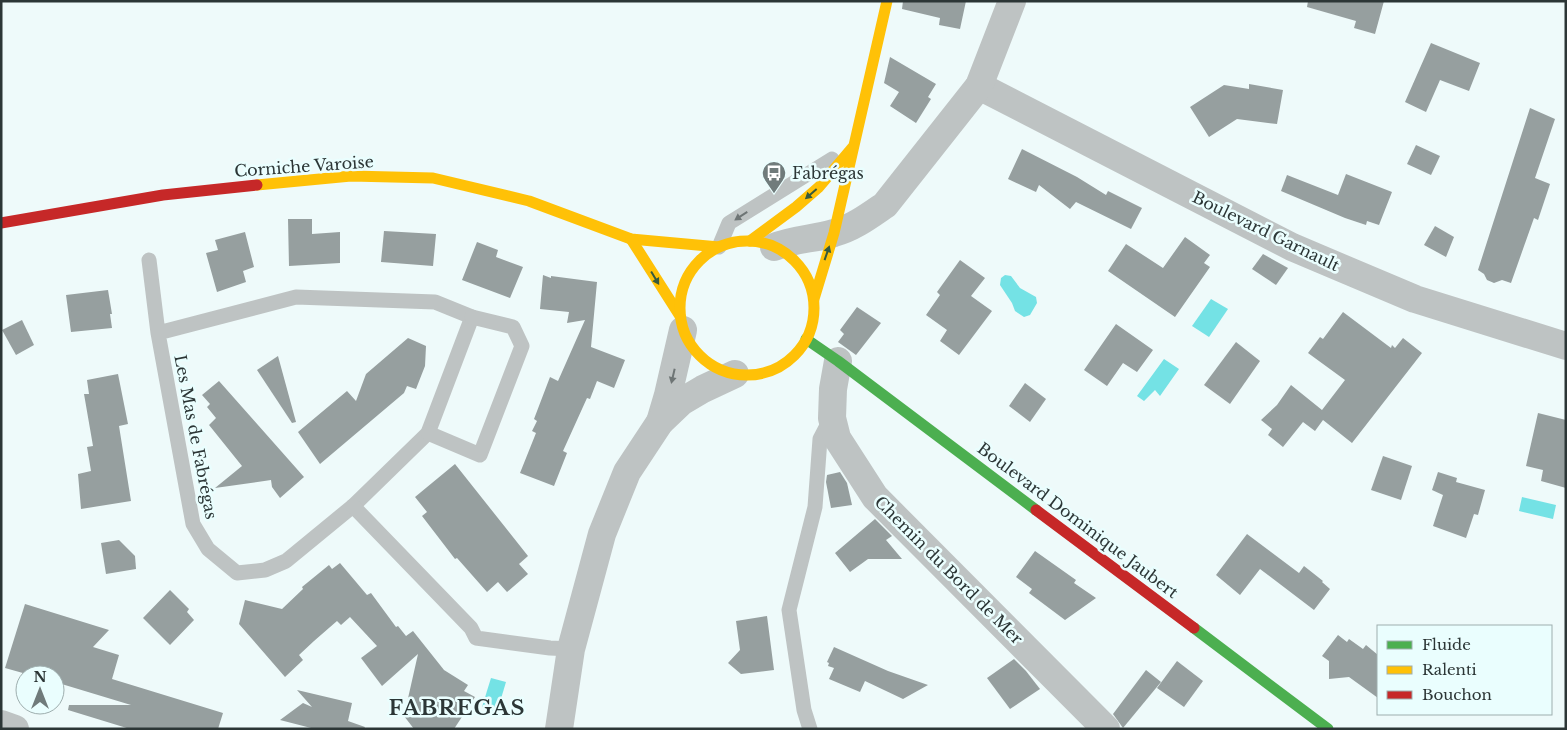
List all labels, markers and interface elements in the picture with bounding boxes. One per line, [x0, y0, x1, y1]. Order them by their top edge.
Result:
street label: Corniche Varoise [234, 151, 374, 181]
bus stop icon: Fabrégas [761, 160, 787, 194]
place label: Fabrégas [792, 163, 864, 183]
street label: Boulevard Garnault [1189, 187, 1343, 275]
one-way arrow [805, 189, 818, 200]
one-way arrow [734, 211, 747, 220]
one-way arrow [824, 245, 832, 260]
one-way arrow [650, 272, 659, 285]
street label: Les Mas de Fabrégas [170, 353, 222, 521]
one-way arrow [669, 369, 677, 384]
street label: Boulevard Dominique Jaubert [974, 438, 1182, 602]
street label: Chemin du Bord de Mer [871, 492, 1028, 649]
legend [1377, 625, 1552, 715]
text: Fluide [1422, 635, 1471, 654]
text: Ralenti [1422, 660, 1477, 679]
north arrow [15, 665, 65, 715]
text: N [33, 668, 47, 686]
text: Bouchon [1422, 685, 1492, 704]
district label: FABREGAS [389, 695, 525, 721]

